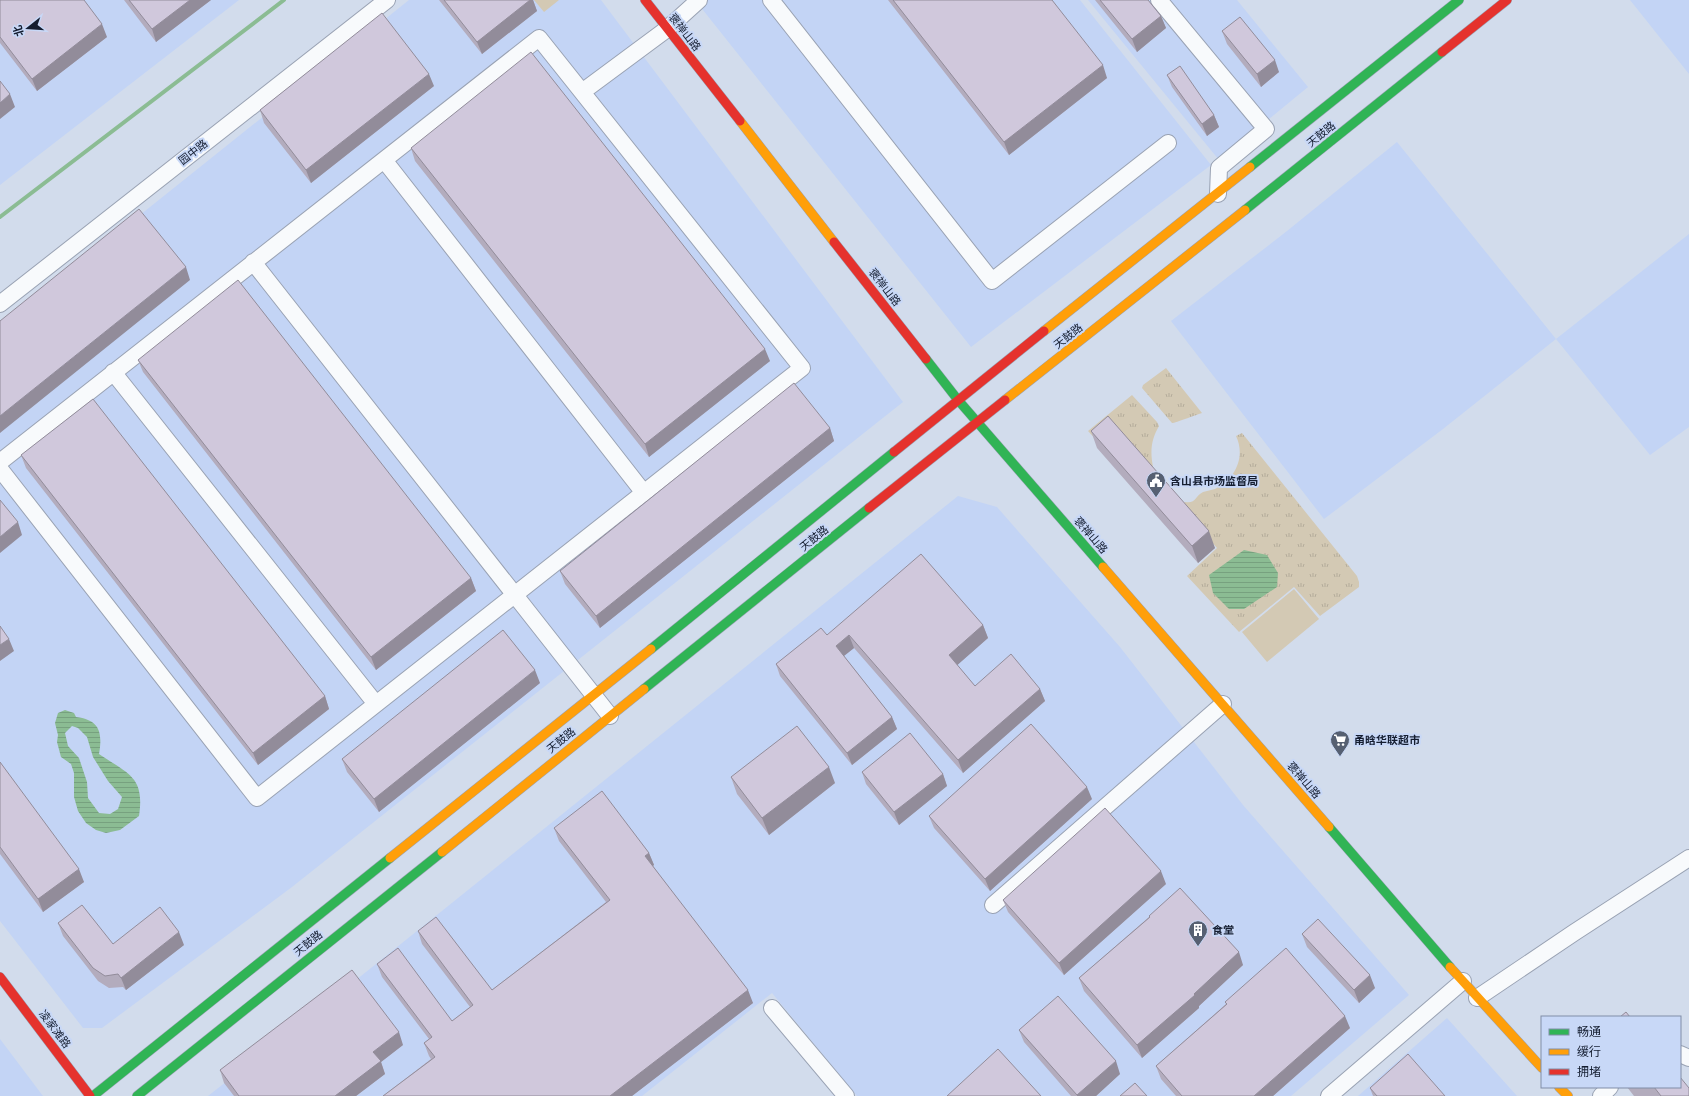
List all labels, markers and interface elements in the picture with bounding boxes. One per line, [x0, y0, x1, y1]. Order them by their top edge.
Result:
north arrow [8, 8, 48, 48]
street label: 褒禅山路 [667, 10, 704, 53]
text: 北 [10, 24, 26, 38]
street label: 天鼓路 [1304, 118, 1338, 149]
street label: 园中路 [176, 136, 210, 167]
street label: 褒禅山路 [867, 265, 904, 308]
street label: 天鼓路 [1051, 320, 1085, 351]
public building icon: 含山县市场监督局 [1145, 470, 1167, 498]
place label: 含山县市场监督局 [1170, 474, 1258, 487]
street label: 褒禅山路 [1072, 514, 1111, 556]
street label: 天鼓路 [797, 522, 831, 553]
street label: 天鼓路 [544, 724, 578, 755]
supermarket icon: 甬晗华联超市 [1329, 729, 1351, 757]
place label: 甬晗华联超市 [1354, 733, 1420, 746]
street label: 褒禅山路 [1285, 759, 1324, 801]
building icon: 食堂 [1187, 919, 1209, 947]
place label: 食堂 [1212, 923, 1234, 936]
street label: 天鼓路 [291, 927, 325, 958]
street label: 凌家滩路 [37, 1007, 74, 1050]
legend [1541, 1016, 1681, 1088]
text: 畅通 [1577, 1024, 1601, 1038]
text: 缓行 [1577, 1044, 1601, 1058]
text: 拥堵 [1577, 1064, 1601, 1078]

